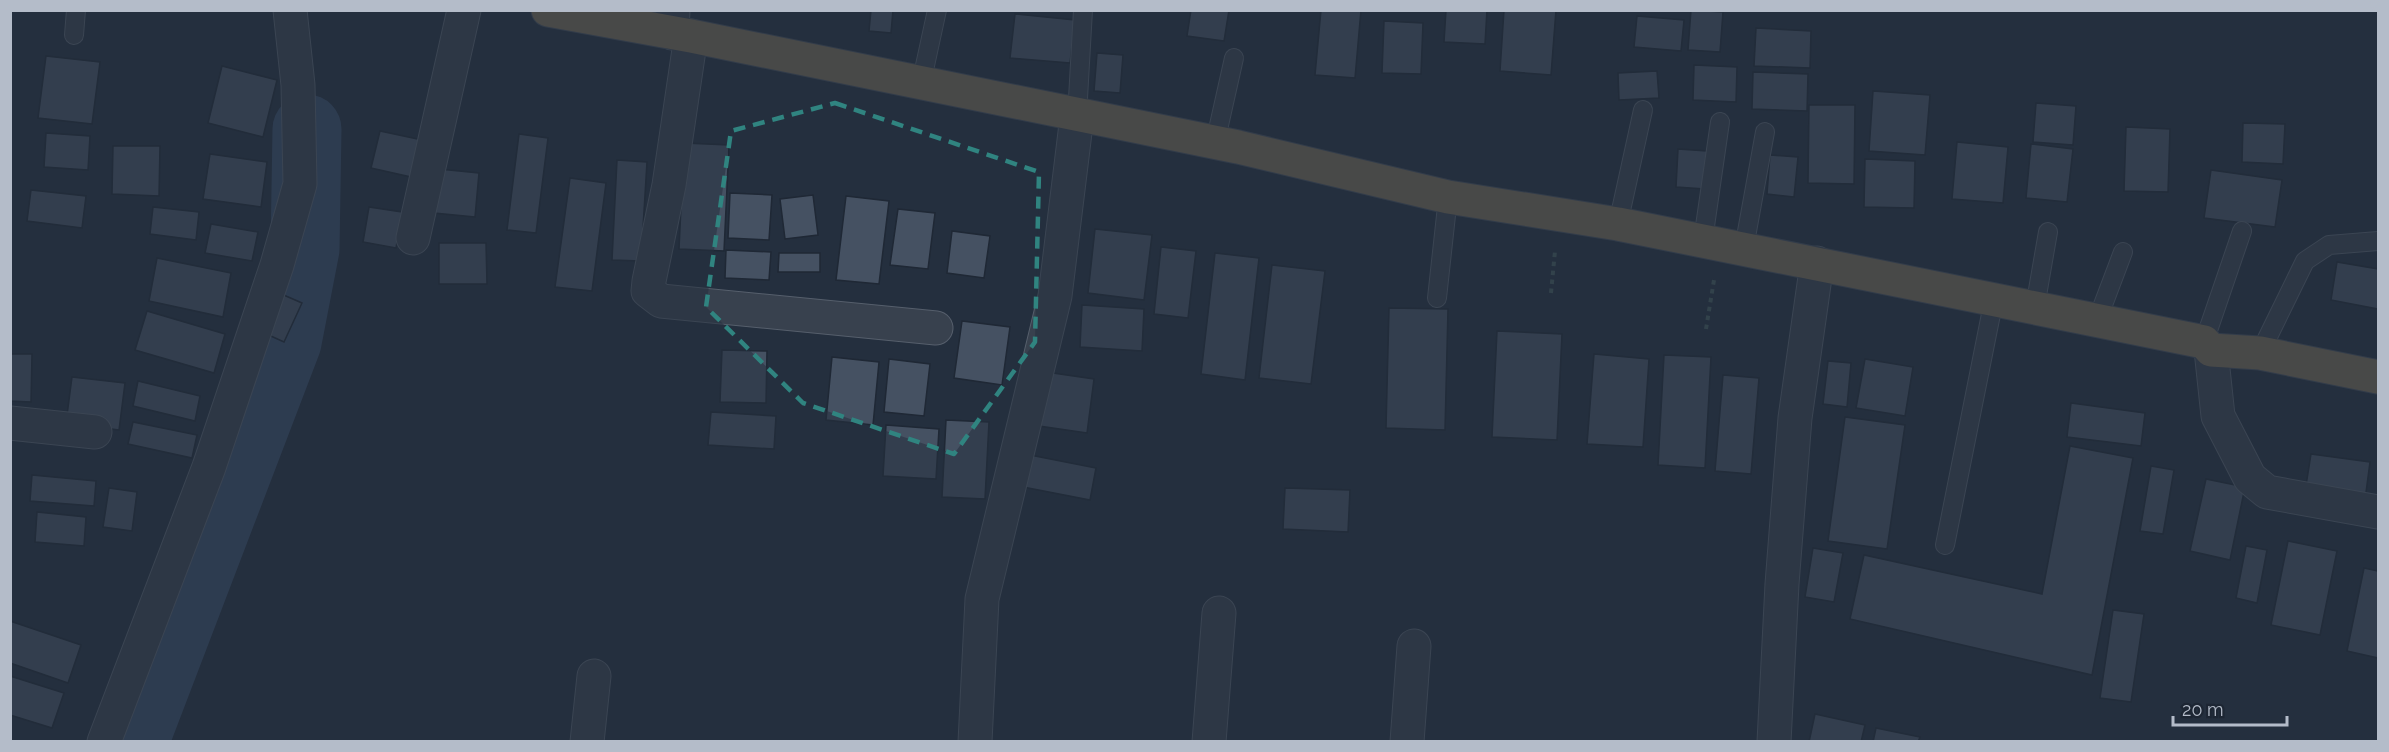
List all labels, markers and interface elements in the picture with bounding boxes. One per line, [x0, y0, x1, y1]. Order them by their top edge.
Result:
scale bar [2173, 689, 2287, 727]
text: 20 m [2182, 699, 2224, 720]

